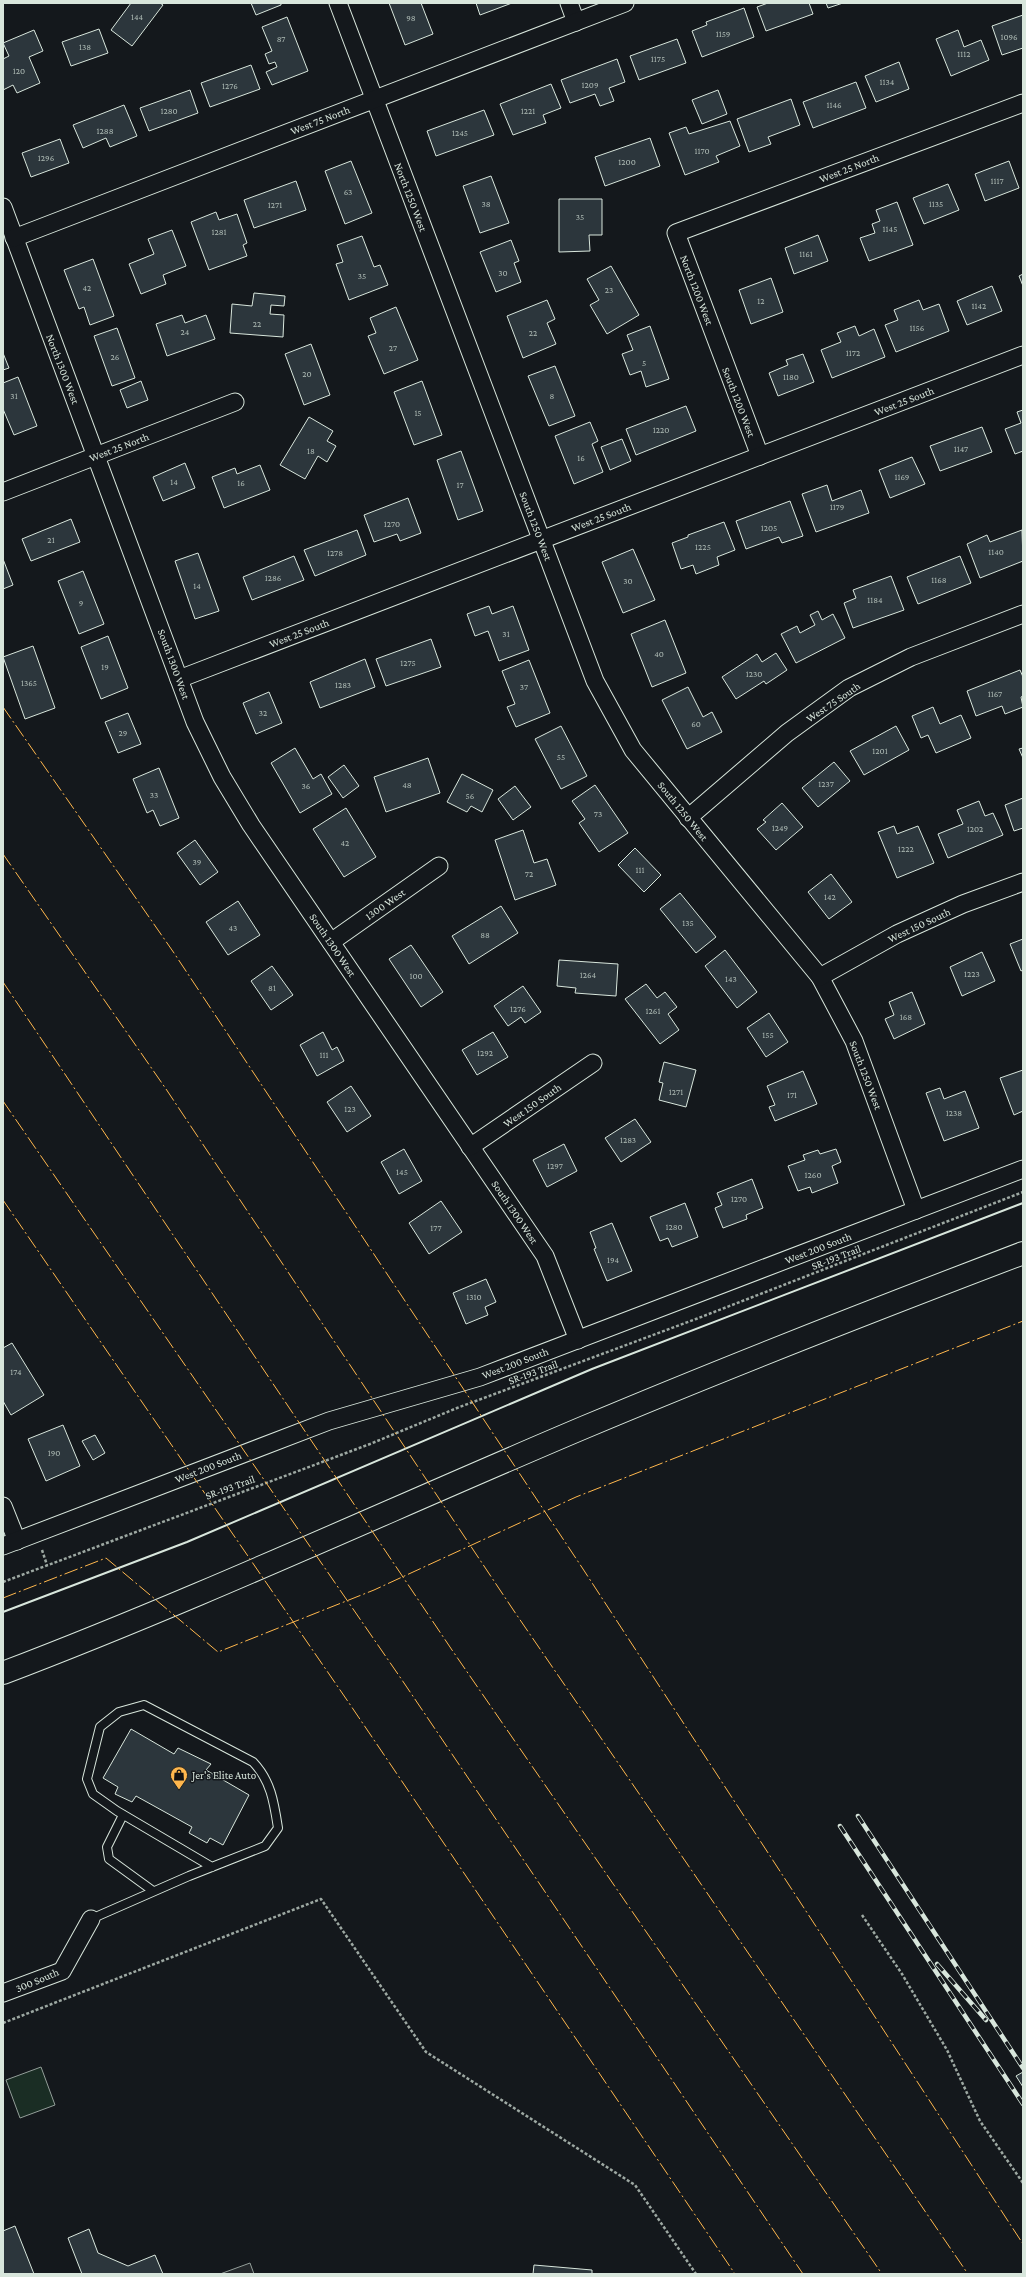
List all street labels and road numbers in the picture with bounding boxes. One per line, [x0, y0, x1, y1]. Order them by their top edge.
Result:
street label: West 75 North [289, 103, 352, 137]
street label: West 25 North [817, 151, 881, 185]
street label: North 1250 West [392, 161, 430, 234]
street label: North 1200 West [678, 253, 716, 327]
street label: North 1300 West [44, 332, 82, 406]
street label: South 1200 West [720, 365, 758, 439]
street label: West 25 South [872, 384, 936, 418]
street label: West 25 North [87, 430, 151, 464]
street label: South 1250 West [517, 490, 555, 562]
street label: West 25 South [569, 500, 633, 534]
street label: West 25 South [267, 616, 331, 650]
street label: South 1300 West [156, 627, 192, 701]
street label: West 75 South [804, 679, 862, 725]
street label: South 1250 West [655, 779, 711, 843]
street label: 1300 West [363, 886, 407, 922]
street label: West 150 South [886, 905, 952, 945]
street label: South 1300 West [307, 911, 359, 979]
street label: South 1250 West [847, 1039, 885, 1111]
street label: West 150 South [501, 1081, 563, 1129]
street label: South 1300 West [489, 1178, 541, 1246]
street label: West 200 South [783, 1230, 853, 1266]
street label: SR-193 Trail [810, 1242, 862, 1272]
street label: West 200 South [480, 1345, 550, 1381]
street label: SR-193 Trail [507, 1357, 560, 1387]
street label: West 200 South [173, 1449, 243, 1485]
street label: SR-193 Trail [204, 1472, 257, 1502]
street label: 300 South [14, 1966, 60, 1994]

